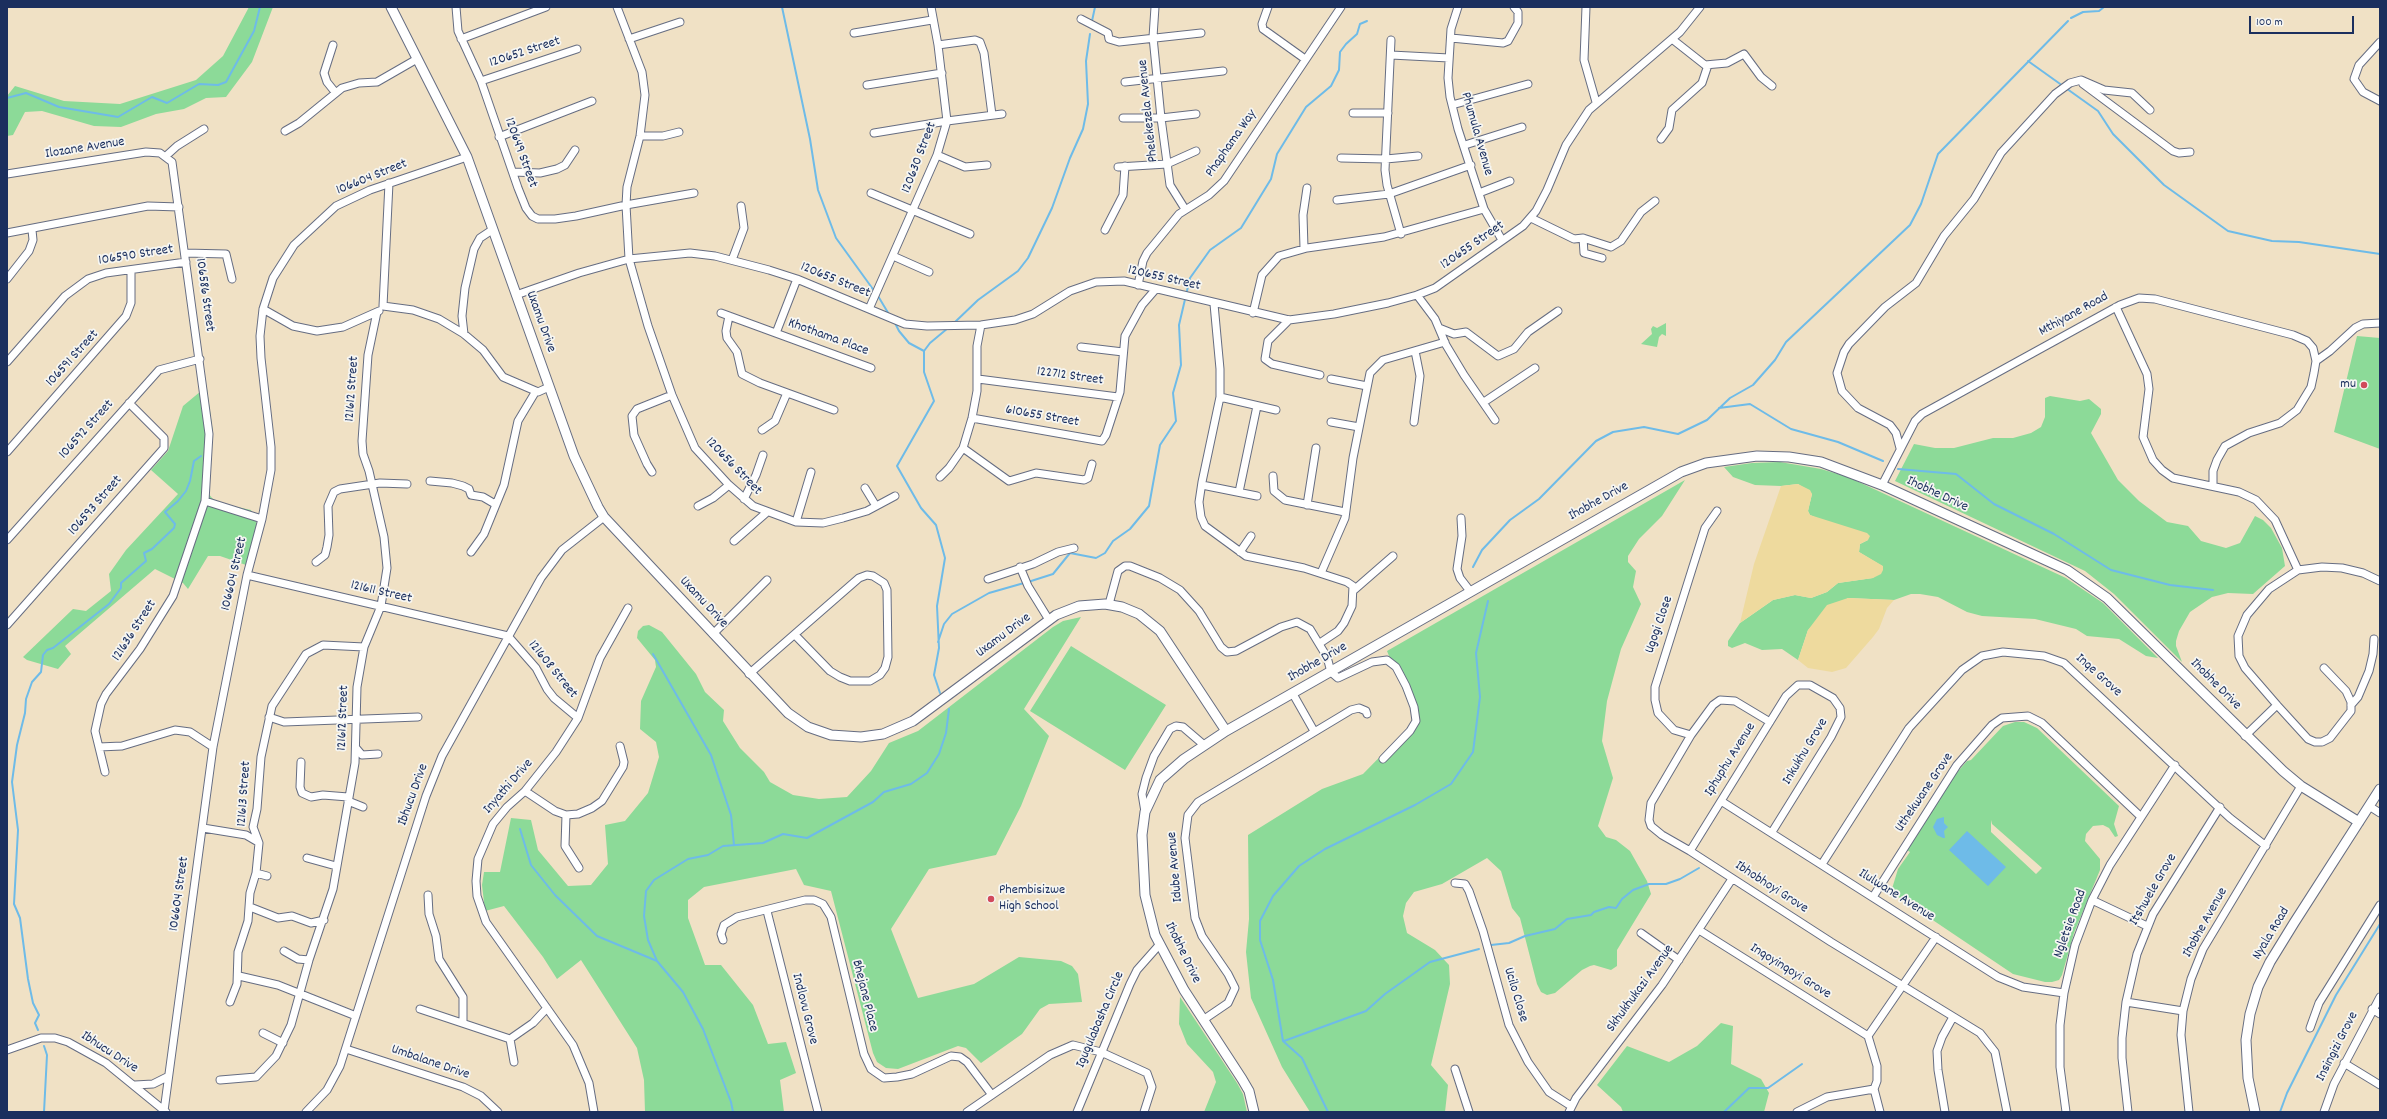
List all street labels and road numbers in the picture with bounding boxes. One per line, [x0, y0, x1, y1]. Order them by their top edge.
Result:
street label: 120652 Street [487, 34, 563, 72]
street label: Phelekezela Avenue [1135, 59, 1163, 163]
street label: Phumula Avenue [1456, 90, 1496, 178]
street label: Phaphama Way [1203, 107, 1261, 181]
street label: 120649 Street [500, 116, 540, 190]
street label: 120630 Street [899, 120, 941, 196]
street label: Ilozane Avenue [44, 134, 126, 164]
street label: 106604 Street [334, 156, 410, 200]
street label: 120655 Street [1438, 218, 1508, 274]
street label: 106590 Street [97, 242, 175, 270]
street label: 106586 Street [191, 257, 217, 333]
street label: 120655 Street [798, 259, 872, 303]
street label: 120655 Street [1126, 263, 1202, 295]
street label: Uxamu Drive [521, 289, 559, 355]
street label: Mthiyane Road [2036, 289, 2112, 341]
street label: Khothama Place [785, 316, 871, 360]
street label: 106591 Street [43, 327, 103, 391]
street label: 121612 Street [342, 356, 364, 422]
street label: 122712 Street [1036, 364, 1104, 390]
street label: 106592 Street [56, 397, 118, 463]
street label: 610655 Street [1004, 402, 1080, 432]
street label: 120656 Street [701, 434, 765, 500]
street label: 106593 Street [65, 473, 127, 539]
street label: Ihobhe Drive [1904, 473, 1970, 517]
street label: Ihobhe Drive [1566, 479, 1632, 525]
street label: 106604 Street [218, 536, 252, 612]
street label: Uxamu Drive [675, 574, 731, 632]
street label: 121611 Street [349, 578, 413, 608]
street label: Ugogi Close [1642, 594, 1678, 656]
street label: 121636 Street [109, 597, 161, 665]
street label: Uxamu Drive [973, 610, 1035, 662]
street label: 121608 Street [524, 638, 580, 702]
street label: Ihobhe Drive [1285, 639, 1351, 687]
street label: Inqe Grove [2071, 651, 2125, 701]
street label: Ihobhe Drive [2186, 656, 2244, 714]
street label: 121612 Street [334, 685, 354, 751]
street label: Inkukhu Grove [1780, 716, 1832, 788]
street label: Iphuphu Avenue [1702, 720, 1760, 800]
street label: Uthekwane Grove [1892, 750, 1958, 836]
street label: Inyathi Drive [481, 756, 537, 818]
street label: 121613 Street [234, 761, 256, 827]
street label: Ibhucu Drive [395, 762, 433, 828]
street label: Idube Avenue [1165, 831, 1187, 903]
street label: Itshwele Grove [2127, 851, 2181, 929]
street label: 106604 Street [166, 856, 194, 932]
street label: Ibhobhoyi Grove [1731, 858, 1811, 918]
street label: Ilulwane Avenue [1855, 866, 1937, 926]
street label: Ihobhe Avenue [2180, 885, 2232, 961]
street label: Ngletsie Road [2051, 887, 2091, 961]
street label: Nyala Road [2250, 905, 2294, 963]
street label: Ihobhe Drive [1160, 920, 1204, 986]
street label: Inqoyinqoyi Grove [1746, 940, 1834, 1004]
street label: Skhukhukazi Avenue [1604, 942, 1678, 1036]
street label: Bhejane Place [847, 958, 881, 1034]
street label: Ucilo Close [1499, 966, 1531, 1024]
street label: Igugulabasha Circle [1073, 969, 1129, 1071]
street label: Indlovu Grove [787, 972, 821, 1046]
street label: Insingizi Grove [2313, 1009, 2363, 1085]
street label: Ibhucu Drive [77, 1028, 141, 1078]
street label: Umbalane Drive [389, 1042, 471, 1084]

